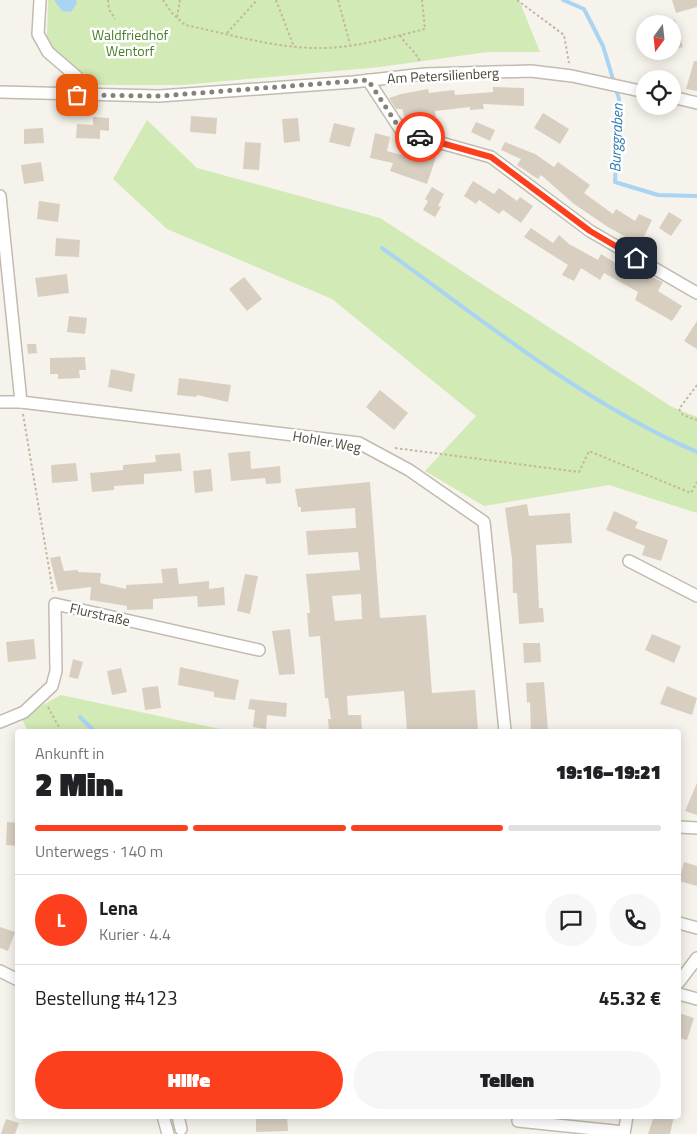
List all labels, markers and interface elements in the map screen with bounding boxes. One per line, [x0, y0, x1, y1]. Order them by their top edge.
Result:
north arrow [636, 15, 681, 60]
map controls [636, 15, 681, 115]
park label: Waldfriedhof Wentorf [92, 24, 169, 61]
street label: Am Petersilienberg [386, 62, 500, 88]
button: locate [636, 70, 681, 115]
pin [56, 74, 98, 116]
icon: bag [63, 81, 91, 109]
water label: Burggraben [603, 103, 629, 173]
courier [395, 112, 445, 162]
icon: car [406, 123, 434, 151]
pin [615, 237, 657, 279]
icon: home [622, 244, 650, 272]
street label: Hohler Weg [291, 425, 363, 457]
street label: Flurstraße [68, 597, 132, 631]
text: Ankunft in [35, 741, 104, 765]
text: 19:16–19:21 [556, 757, 661, 786]
text: 2 Min. [35, 760, 123, 808]
text: Unterwegs · 140 m [35, 839, 163, 863]
text: Lena [99, 893, 138, 922]
button: chat [545, 894, 597, 946]
button: phone [609, 894, 661, 946]
text: L [57, 905, 65, 934]
text: Kurier · 4.4 [99, 922, 171, 946]
text: Bestellung #4123 [35, 983, 178, 1012]
text: 45.32 € [599, 983, 661, 1012]
button: Hilfe [35, 1051, 343, 1109]
button: Teilen [353, 1051, 661, 1109]

